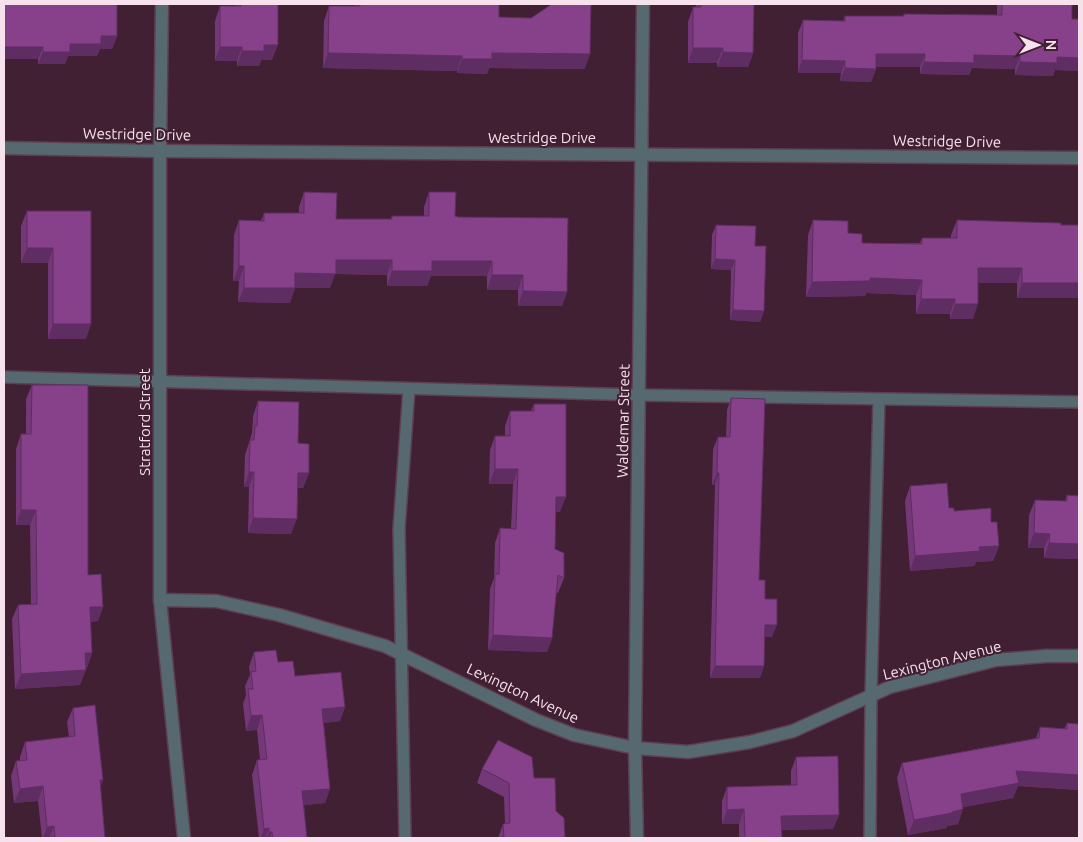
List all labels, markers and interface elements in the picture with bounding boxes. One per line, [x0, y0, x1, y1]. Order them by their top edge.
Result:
north arrow [1013, 20, 1063, 70]
text: N [1043, 40, 1059, 50]
street label: Westridge Drive [83, 125, 191, 143]
street label: Westridge Drive [488, 129, 596, 146]
street label: Westridge Drive [893, 132, 1001, 150]
street label: Waldemar Street [614, 364, 632, 478]
street label: Stratford Street [136, 368, 153, 476]
street label: Lexington Avenue [881, 637, 1003, 683]
street label: Lexington Avenue [464, 660, 582, 726]

